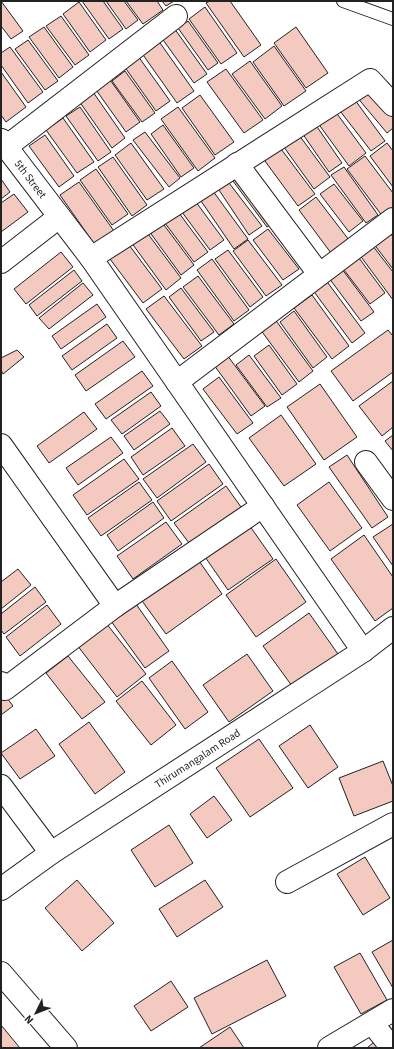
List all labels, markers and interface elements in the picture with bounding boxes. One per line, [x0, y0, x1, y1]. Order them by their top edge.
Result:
street label: 5th Street [11, 157, 50, 202]
street label: Thirumangalam Road [152, 725, 243, 792]
north arrow [16, 993, 56, 1033]
text: N [21, 1012, 37, 1027]

